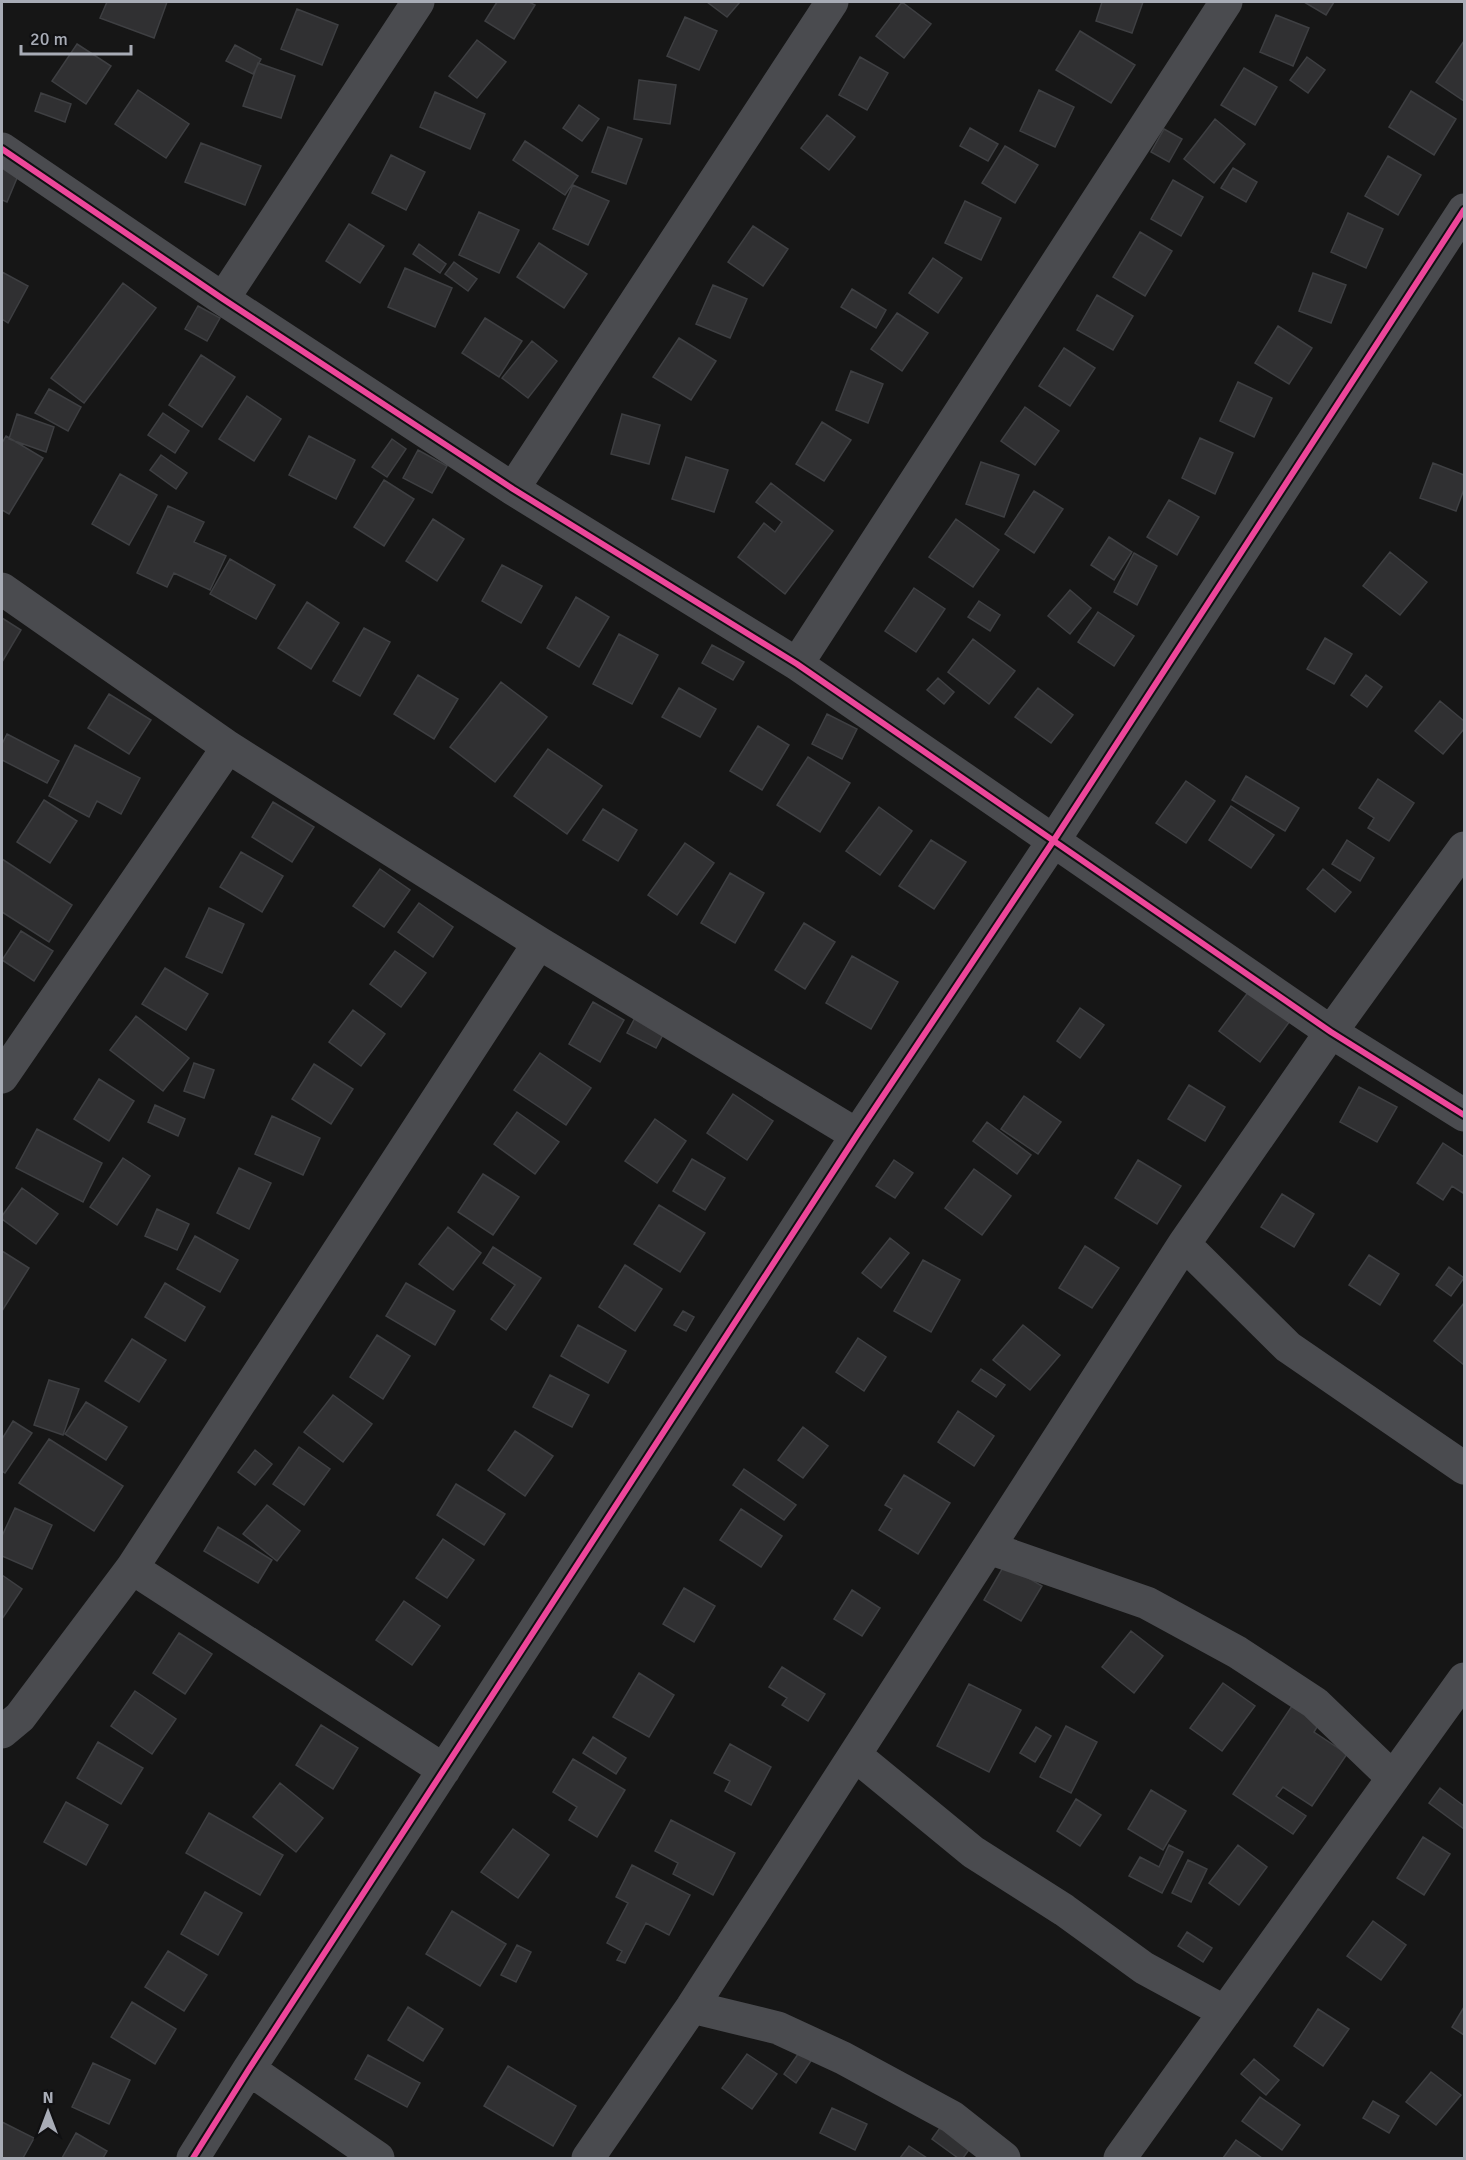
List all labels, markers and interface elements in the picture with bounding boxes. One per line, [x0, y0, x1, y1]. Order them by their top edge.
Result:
scale bar [21, 18, 130, 56]
text: 20 m [30, 28, 68, 50]
north arrow [18, 2082, 78, 2142]
text: N [42, 2088, 54, 2108]

